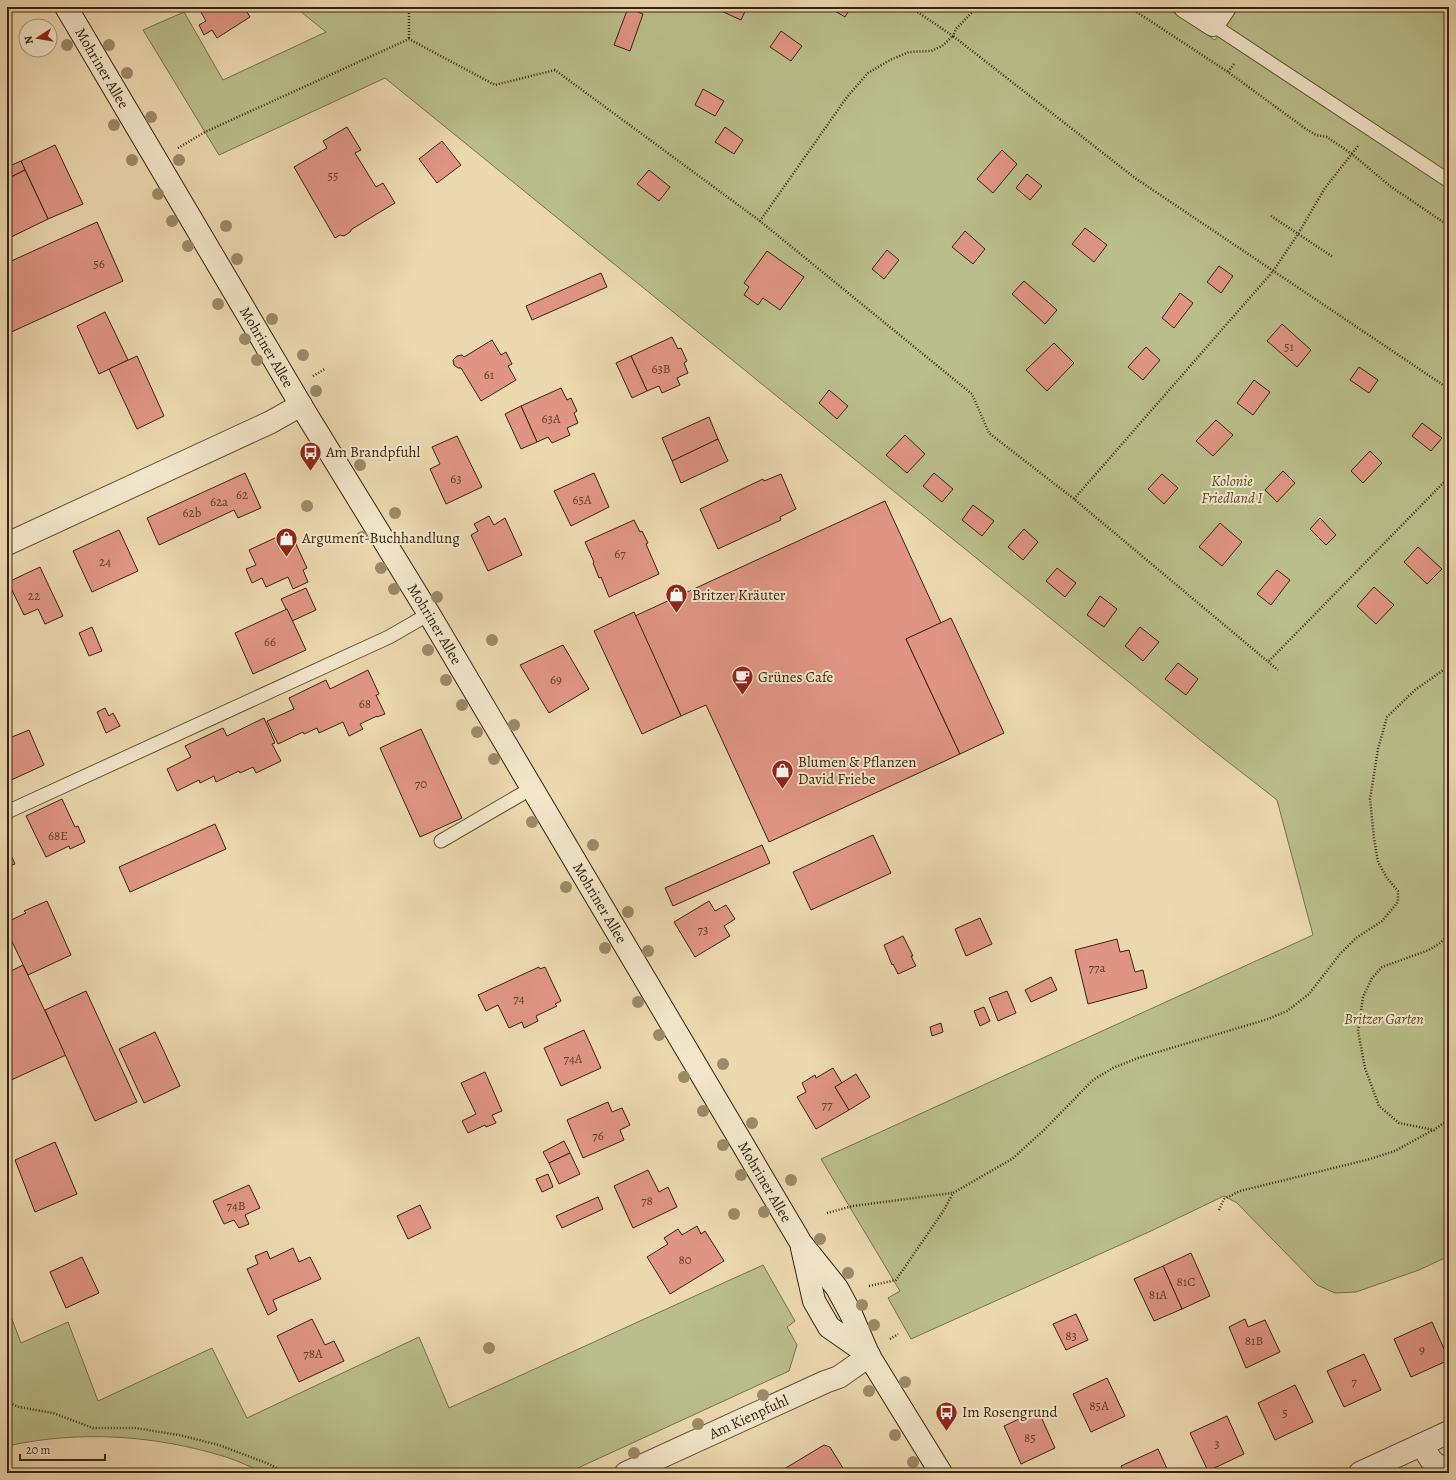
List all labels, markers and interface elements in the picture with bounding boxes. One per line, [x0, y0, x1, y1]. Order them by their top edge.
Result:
north arrow [18, 18, 58, 58]
street label: Mohriner Allee [70, 24, 134, 113]
text: N [21, 34, 37, 45]
house number: 55 [327, 167, 339, 184]
house number: 56 [93, 255, 105, 272]
street label: Mohriner Allee [235, 303, 299, 392]
house number: 51 [1284, 338, 1295, 355]
house number: 63B [651, 360, 671, 377]
house number: 61 [484, 366, 495, 383]
house number: 63A [541, 410, 561, 427]
bus stop icon: Am Brandpfuhl [298, 439, 324, 472]
place label: Am Brandpfuhl [325, 442, 421, 462]
house number: 63 [450, 470, 462, 487]
park label: Kolonie Friedland I [1201, 471, 1263, 508]
house number: 62 [236, 486, 248, 503]
house number: 65A [572, 491, 592, 508]
house number: 62a [210, 493, 228, 510]
house number: 62b [183, 504, 202, 521]
shop icon: Argument-Buchhandlung [274, 525, 300, 558]
place label: Argument-Buchhandlung [301, 528, 460, 548]
house number: 67 [614, 545, 626, 562]
house number: 24 [99, 553, 111, 570]
street label: Mohriner Allee [403, 580, 467, 669]
shop icon: Britzer Kräuter [663, 582, 689, 615]
place label: Britzer Kräuter [692, 585, 786, 605]
house number: 22 [28, 587, 40, 604]
house number: 66 [264, 633, 276, 650]
cafe icon: Grünes Cafe [730, 664, 756, 697]
place label: Grünes Cafe [758, 667, 834, 687]
house number: 69 [550, 671, 562, 688]
house number: 68 [359, 695, 371, 712]
place label: Blumen & Pflanzen David Friebe [798, 752, 917, 789]
shop icon: Blumen & Pflanzen David Friebe [770, 758, 796, 791]
house number: 70 [415, 775, 427, 792]
house number: 68E [48, 827, 68, 844]
street label: Mohriner Allee [568, 859, 632, 947]
house number: 73 [698, 921, 708, 938]
house number: 77a [1089, 959, 1105, 976]
house number: 74 [513, 990, 525, 1007]
park label: Britzer Garten [1344, 1009, 1424, 1029]
house number: 74A [564, 1050, 583, 1067]
house number: 77 [822, 1096, 833, 1113]
house number: 76 [592, 1127, 604, 1144]
street label: Mohriner Allee [733, 1138, 797, 1226]
house number: 78 [641, 1192, 653, 1209]
house number: 74B [226, 1197, 246, 1214]
house number: 80 [678, 1251, 692, 1268]
house number: 81C [1177, 1273, 1195, 1290]
house number: 81A [1149, 1286, 1168, 1303]
house number: 83 [1065, 1327, 1077, 1344]
house number: 81B [1245, 1332, 1263, 1349]
house number: 9 [1419, 1341, 1425, 1358]
house number: 78A [303, 1345, 323, 1362]
house number: 7 [1351, 1373, 1357, 1390]
street label: Am Kienpfuhl [705, 1390, 792, 1444]
house number: 85A [1089, 1397, 1109, 1414]
bus stop icon: Im Rosengrund [933, 1399, 959, 1432]
place label: Im Rosengrund [962, 1402, 1058, 1422]
house number: 5 [1282, 1404, 1288, 1421]
house number: 85 [1024, 1429, 1036, 1446]
house number: 3 [1214, 1435, 1220, 1452]
scale bar [20, 1436, 105, 1462]
text: 20 m [26, 1442, 50, 1458]

